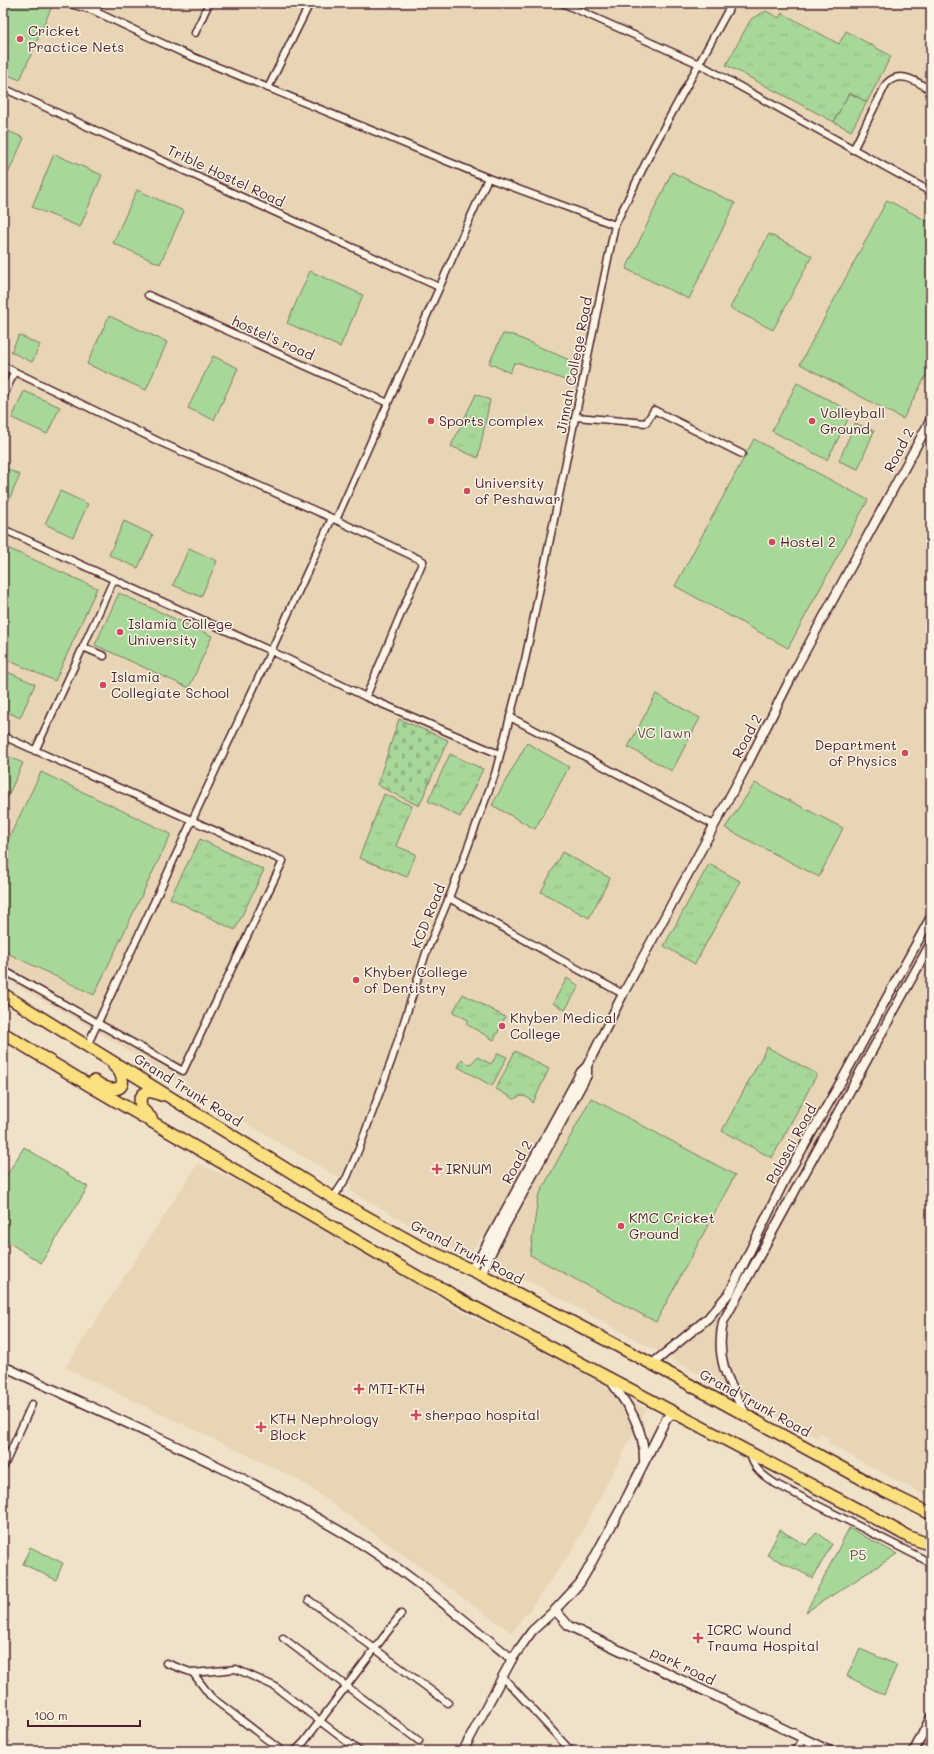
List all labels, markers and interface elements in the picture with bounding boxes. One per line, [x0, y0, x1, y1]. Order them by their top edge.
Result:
place label: Cricket Practice Nets [28, 21, 124, 56]
marker: Cricket Practice Nets [15, 34, 25, 44]
street label: Trible Hostel Road [164, 140, 288, 211]
street label: Jinnah College Road [551, 295, 596, 435]
street label: hostel's road [229, 311, 318, 364]
place label: Volleyball Ground [820, 403, 885, 438]
place label: Sports complex [439, 411, 544, 430]
marker: Sports complex [426, 416, 436, 426]
marker: Volleyball Ground [807, 416, 817, 426]
street label: Road 2 [879, 424, 918, 475]
place label: University of Peshawar [475, 473, 560, 508]
marker: University of Peshawar [462, 486, 472, 496]
place label: Hostel 2 [780, 532, 836, 551]
marker: Hostel 2 [767, 537, 777, 547]
place label: Islamia College University [128, 614, 233, 649]
marker: Islamia College University [115, 627, 125, 637]
place label: Islamia Collegiate School [111, 667, 230, 702]
marker: Islamia Collegiate School [98, 680, 108, 690]
street label: Road 2 [727, 710, 766, 761]
park label: VC lawn [637, 723, 691, 742]
place label: Department of Physics [814, 735, 897, 770]
marker: Department of Physics [900, 748, 910, 758]
street label: KCD Road [406, 881, 449, 951]
place label: Khyber College of Dentistry [364, 962, 468, 997]
marker: Khyber College of Dentistry [351, 975, 361, 985]
place label: Khyber Medical College [510, 1008, 616, 1043]
marker: Khyber Medical College [497, 1021, 507, 1031]
street label: Grand Trunk Road [131, 1049, 246, 1131]
street label: Palosai Road [761, 1100, 820, 1187]
street label: Road 2 [497, 1137, 536, 1187]
place label: IRNUM [446, 1159, 492, 1178]
marker: IRNUM [431, 1163, 443, 1175]
place label: KMC Cricket Ground [629, 1208, 715, 1243]
street label: Grand Trunk Road [408, 1215, 527, 1288]
marker: KMC Cricket Ground [616, 1221, 626, 1231]
street label: Grand Trunk Road [696, 1364, 814, 1441]
place label: MTI-KTH [368, 1379, 425, 1398]
marker: MTI-KTH [353, 1383, 365, 1395]
place label: sherpao hospital [425, 1405, 540, 1424]
place label: KTH Nephrology Block [270, 1409, 379, 1444]
marker: sherpao hospital [410, 1409, 422, 1421]
marker: KTH Nephrology Block [255, 1421, 267, 1433]
park label: P5 [850, 1545, 866, 1564]
place label: ICRC Wound Trauma Hospital [707, 1620, 819, 1655]
marker: ICRC Wound Trauma Hospital [692, 1632, 704, 1644]
street label: park road [648, 1642, 719, 1689]
scale bar [28, 1702, 140, 1728]
text: 100 m [34, 1707, 68, 1723]

